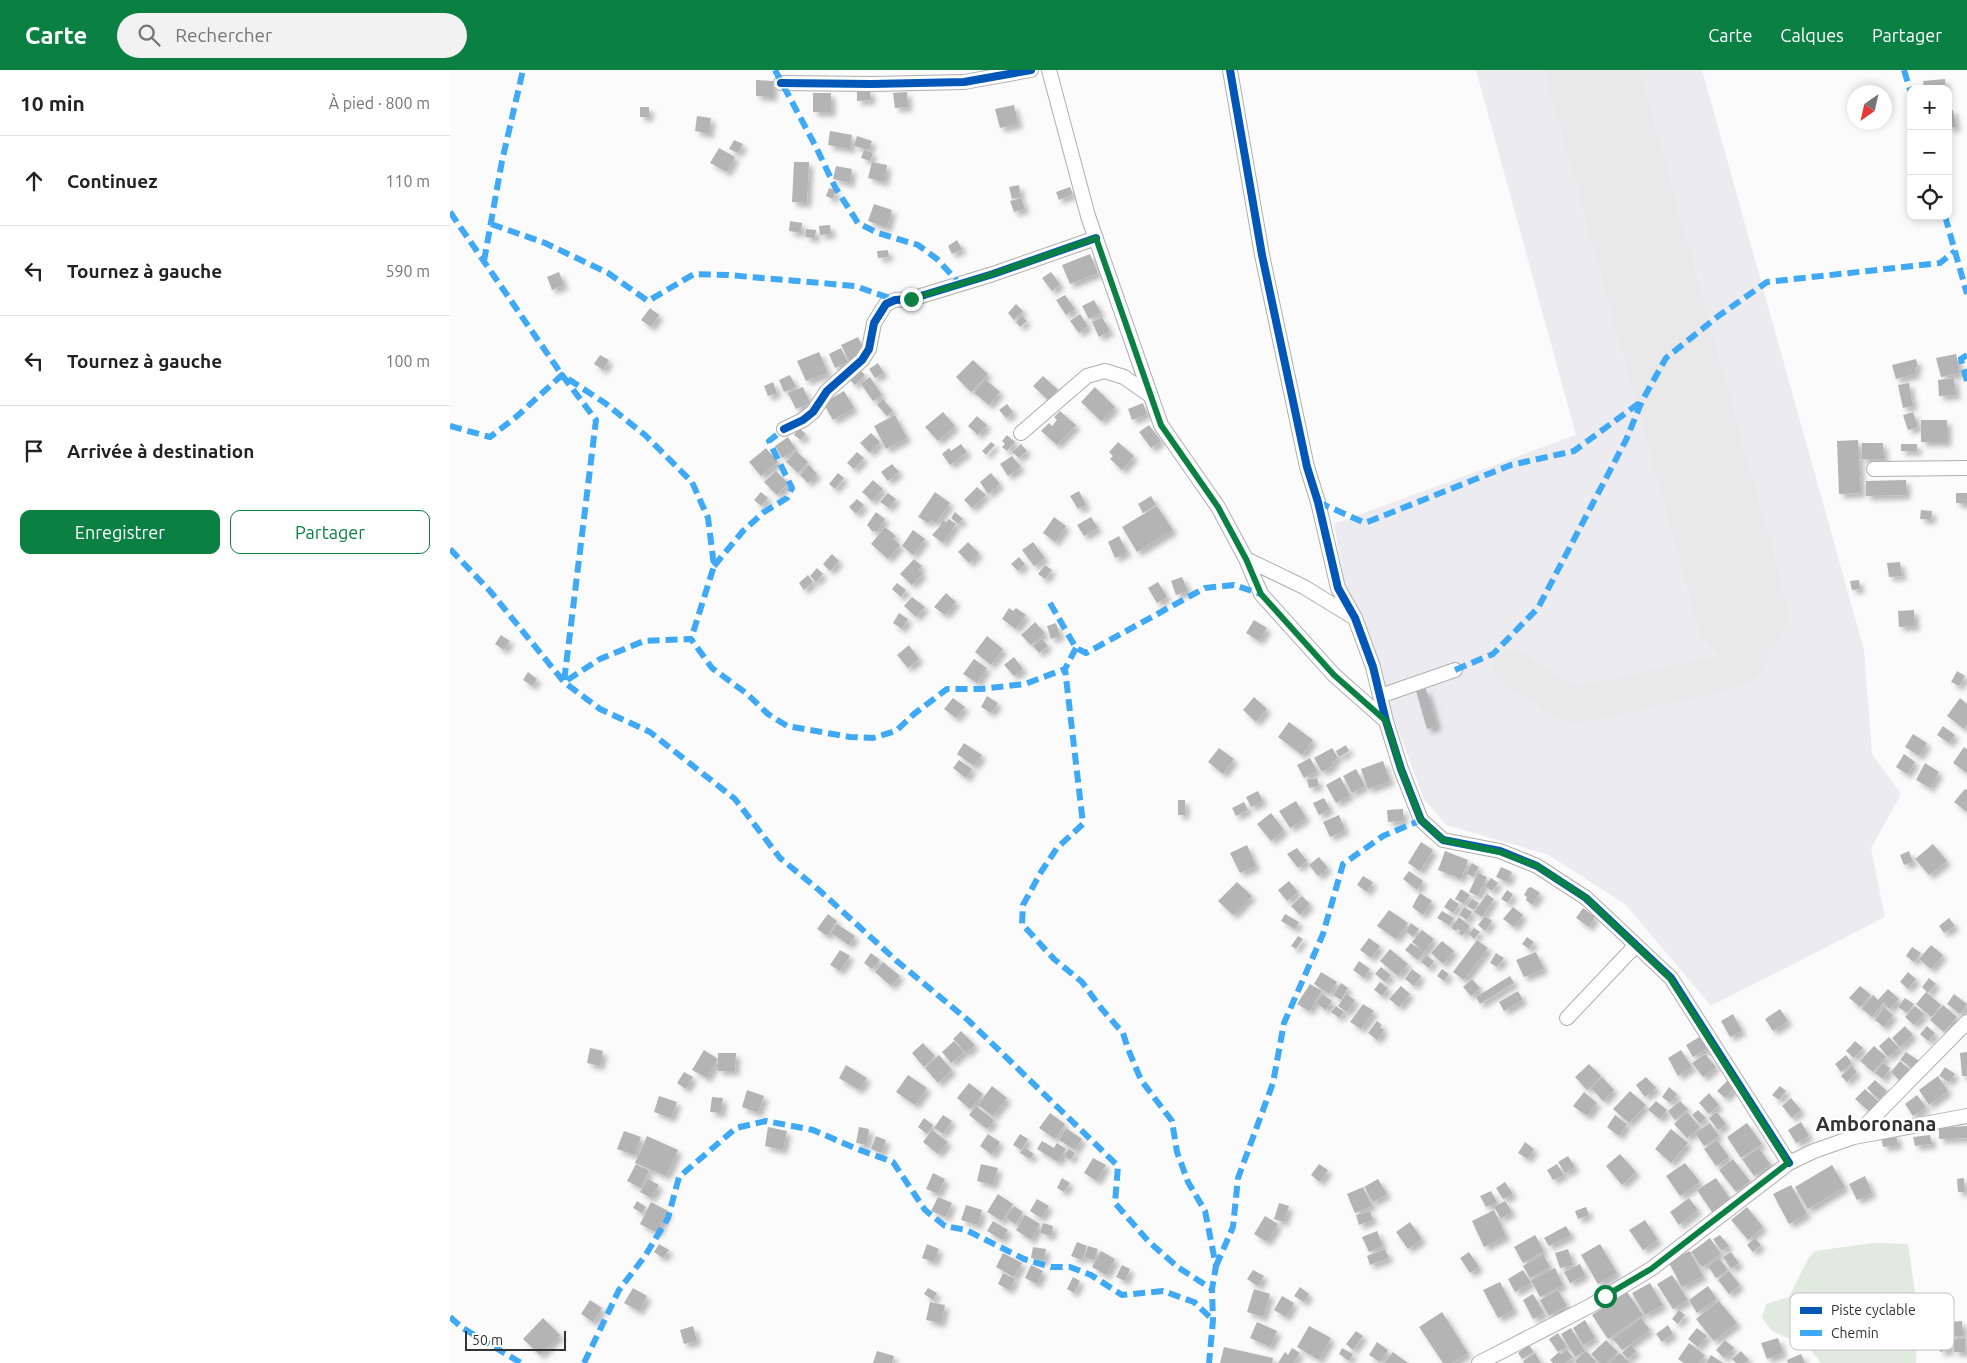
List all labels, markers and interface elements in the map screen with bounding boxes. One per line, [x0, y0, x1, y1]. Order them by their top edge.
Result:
search box [117, 13, 467, 58]
icon: search [135, 21, 163, 49]
text: Carte [25, 22, 87, 49]
text: Rechercher [175, 24, 272, 46]
text: Carte [1708, 25, 1752, 45]
text: Calques [1780, 25, 1844, 45]
text: Partager [1872, 25, 1942, 45]
north arrow [1847, 85, 1892, 130]
map controls [1907, 85, 1952, 220]
button: + [1907, 85, 1952, 130]
text: 10 min [20, 91, 85, 115]
text: À pied · 800 m [329, 94, 430, 112]
button: − [1907, 130, 1952, 175]
icon: ahead [20, 167, 48, 195]
text: Continuez [67, 170, 157, 192]
text: 110 m [385, 172, 430, 190]
button: locate [1907, 175, 1952, 220]
icon: left [20, 257, 48, 285]
text: Tournez à gauche [67, 260, 222, 282]
text: 590 m [385, 262, 430, 280]
route end [900, 288, 923, 311]
icon: left [20, 347, 48, 375]
text: Tournez à gauche [67, 350, 222, 372]
text: 100 m [385, 352, 430, 370]
icon: arrive [20, 437, 48, 465]
text: Arrivée à destination [67, 440, 254, 462]
button: Enregistrer [20, 510, 220, 554]
button: Partager [230, 510, 430, 554]
district label: Amboronana [1816, 1112, 1936, 1135]
route start [1594, 1285, 1617, 1308]
legend [1790, 1293, 1954, 1350]
text: Piste cyclable [1831, 1302, 1916, 1318]
text: Chemin [1831, 1325, 1879, 1341]
scale bar [465, 1328, 566, 1351]
text: 50 m [472, 1332, 503, 1348]

